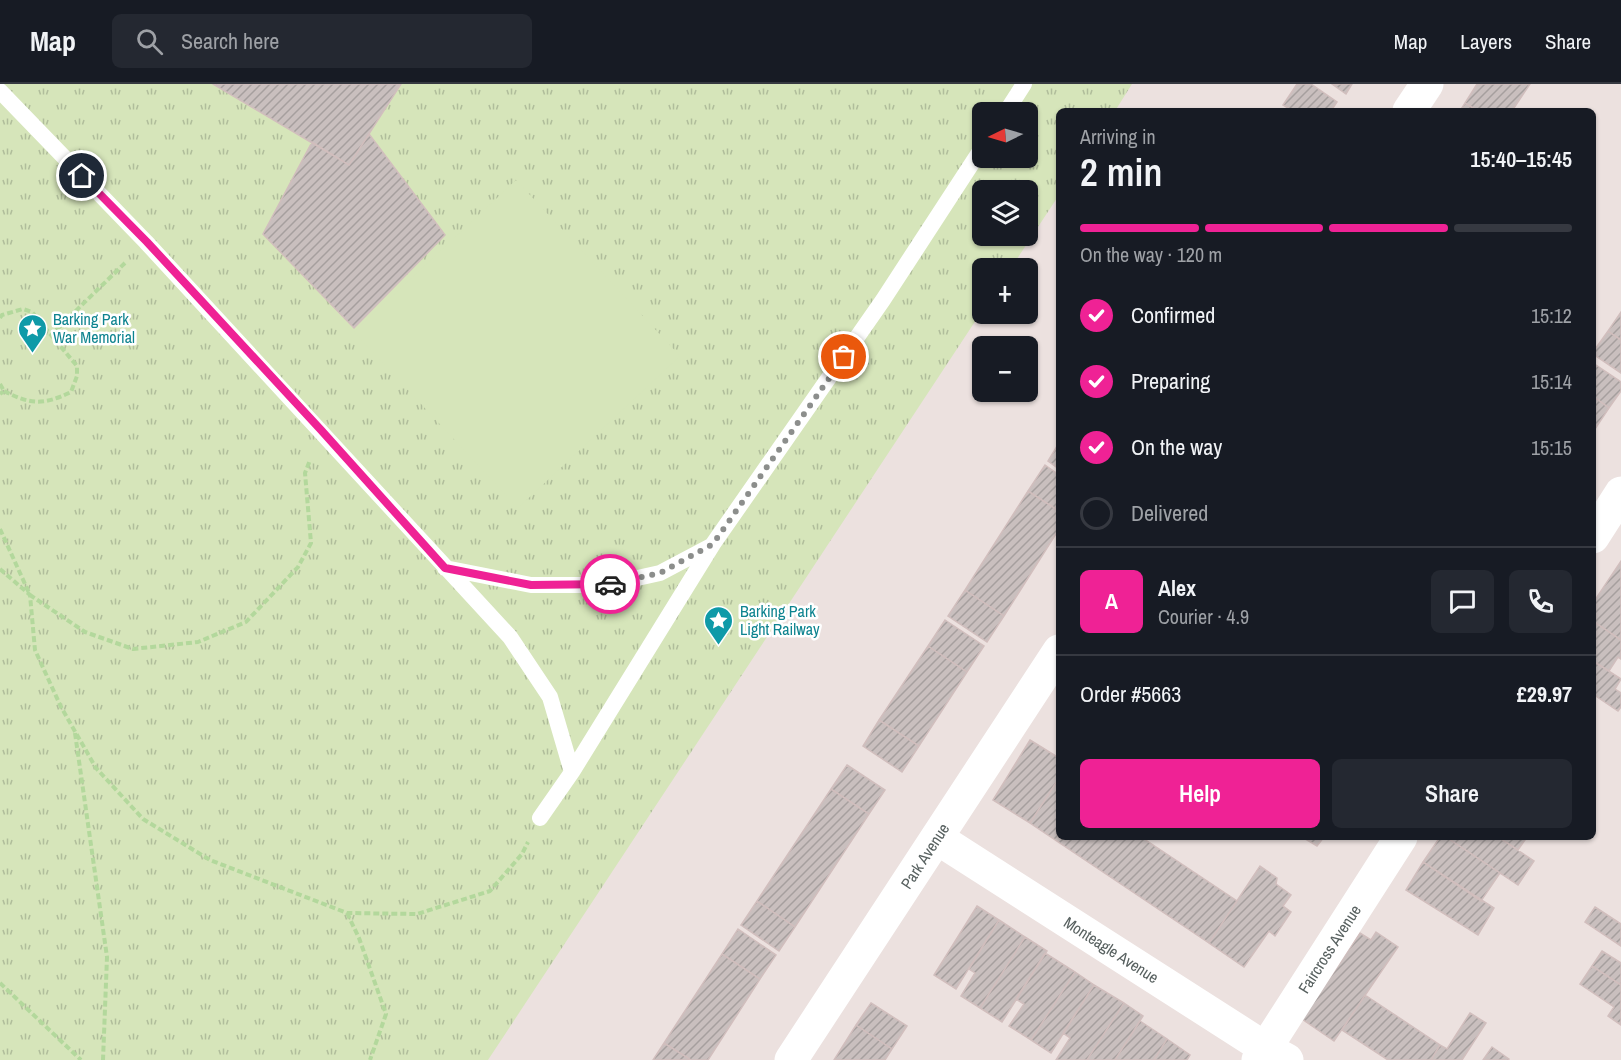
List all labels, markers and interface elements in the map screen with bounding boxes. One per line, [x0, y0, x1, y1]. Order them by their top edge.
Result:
search box [112, 14, 532, 68]
text: Map [30, 22, 76, 60]
icon: search [133, 25, 166, 58]
text: Search here [181, 26, 279, 56]
text: Map [1394, 27, 1427, 56]
text: Layers [1460, 27, 1512, 56]
text: Share [1545, 27, 1591, 56]
north arrow [972, 102, 1038, 168]
map controls [972, 102, 1038, 402]
text: Arriving in [1080, 123, 1156, 150]
text: 15:40–15:45 [1470, 144, 1572, 174]
text: 2 min [1080, 146, 1162, 198]
pin [56, 150, 107, 201]
icon: home [65, 159, 98, 192]
button: layers [972, 180, 1038, 246]
text: On the way · 120 m [1080, 241, 1222, 268]
button: + [972, 258, 1038, 324]
icon: check [1080, 299, 1113, 332]
text: Confirmed [1131, 300, 1215, 330]
text: 15:12 [1531, 302, 1572, 329]
place label: Barking Park War Memorial [53, 308, 135, 348]
place icon: Barking Park War Memorial [16, 312, 48, 354]
pin [818, 331, 869, 382]
button: − [972, 336, 1038, 402]
icon: bag [827, 340, 860, 373]
icon: check [1080, 365, 1113, 398]
text: Preparing [1131, 366, 1210, 396]
text: 15:14 [1531, 368, 1572, 395]
icon: check [1080, 431, 1113, 464]
text: On the way [1131, 432, 1222, 462]
text: 15:15 [1531, 434, 1572, 461]
text: Delivered [1131, 498, 1208, 528]
courier [580, 554, 640, 614]
icon: car [594, 568, 627, 601]
button: chat [1431, 570, 1494, 633]
button: phone [1509, 570, 1572, 633]
text: Alex [1158, 573, 1196, 603]
text: A [1105, 586, 1118, 616]
place label: Barking Park Light Railway [740, 600, 820, 640]
text: Courier · 4.9 [1158, 603, 1249, 630]
place icon: Barking Park Light Railway [703, 604, 735, 646]
text: Order #5663 [1080, 679, 1181, 709]
text: £29.97 [1517, 679, 1572, 709]
button: Help [1080, 759, 1320, 828]
button: Share [1332, 759, 1572, 828]
street label: Park Avenue [895, 819, 954, 893]
street label: Faircross Avenue [1293, 900, 1366, 997]
street label: Monteagle Avenue [1060, 911, 1163, 988]

